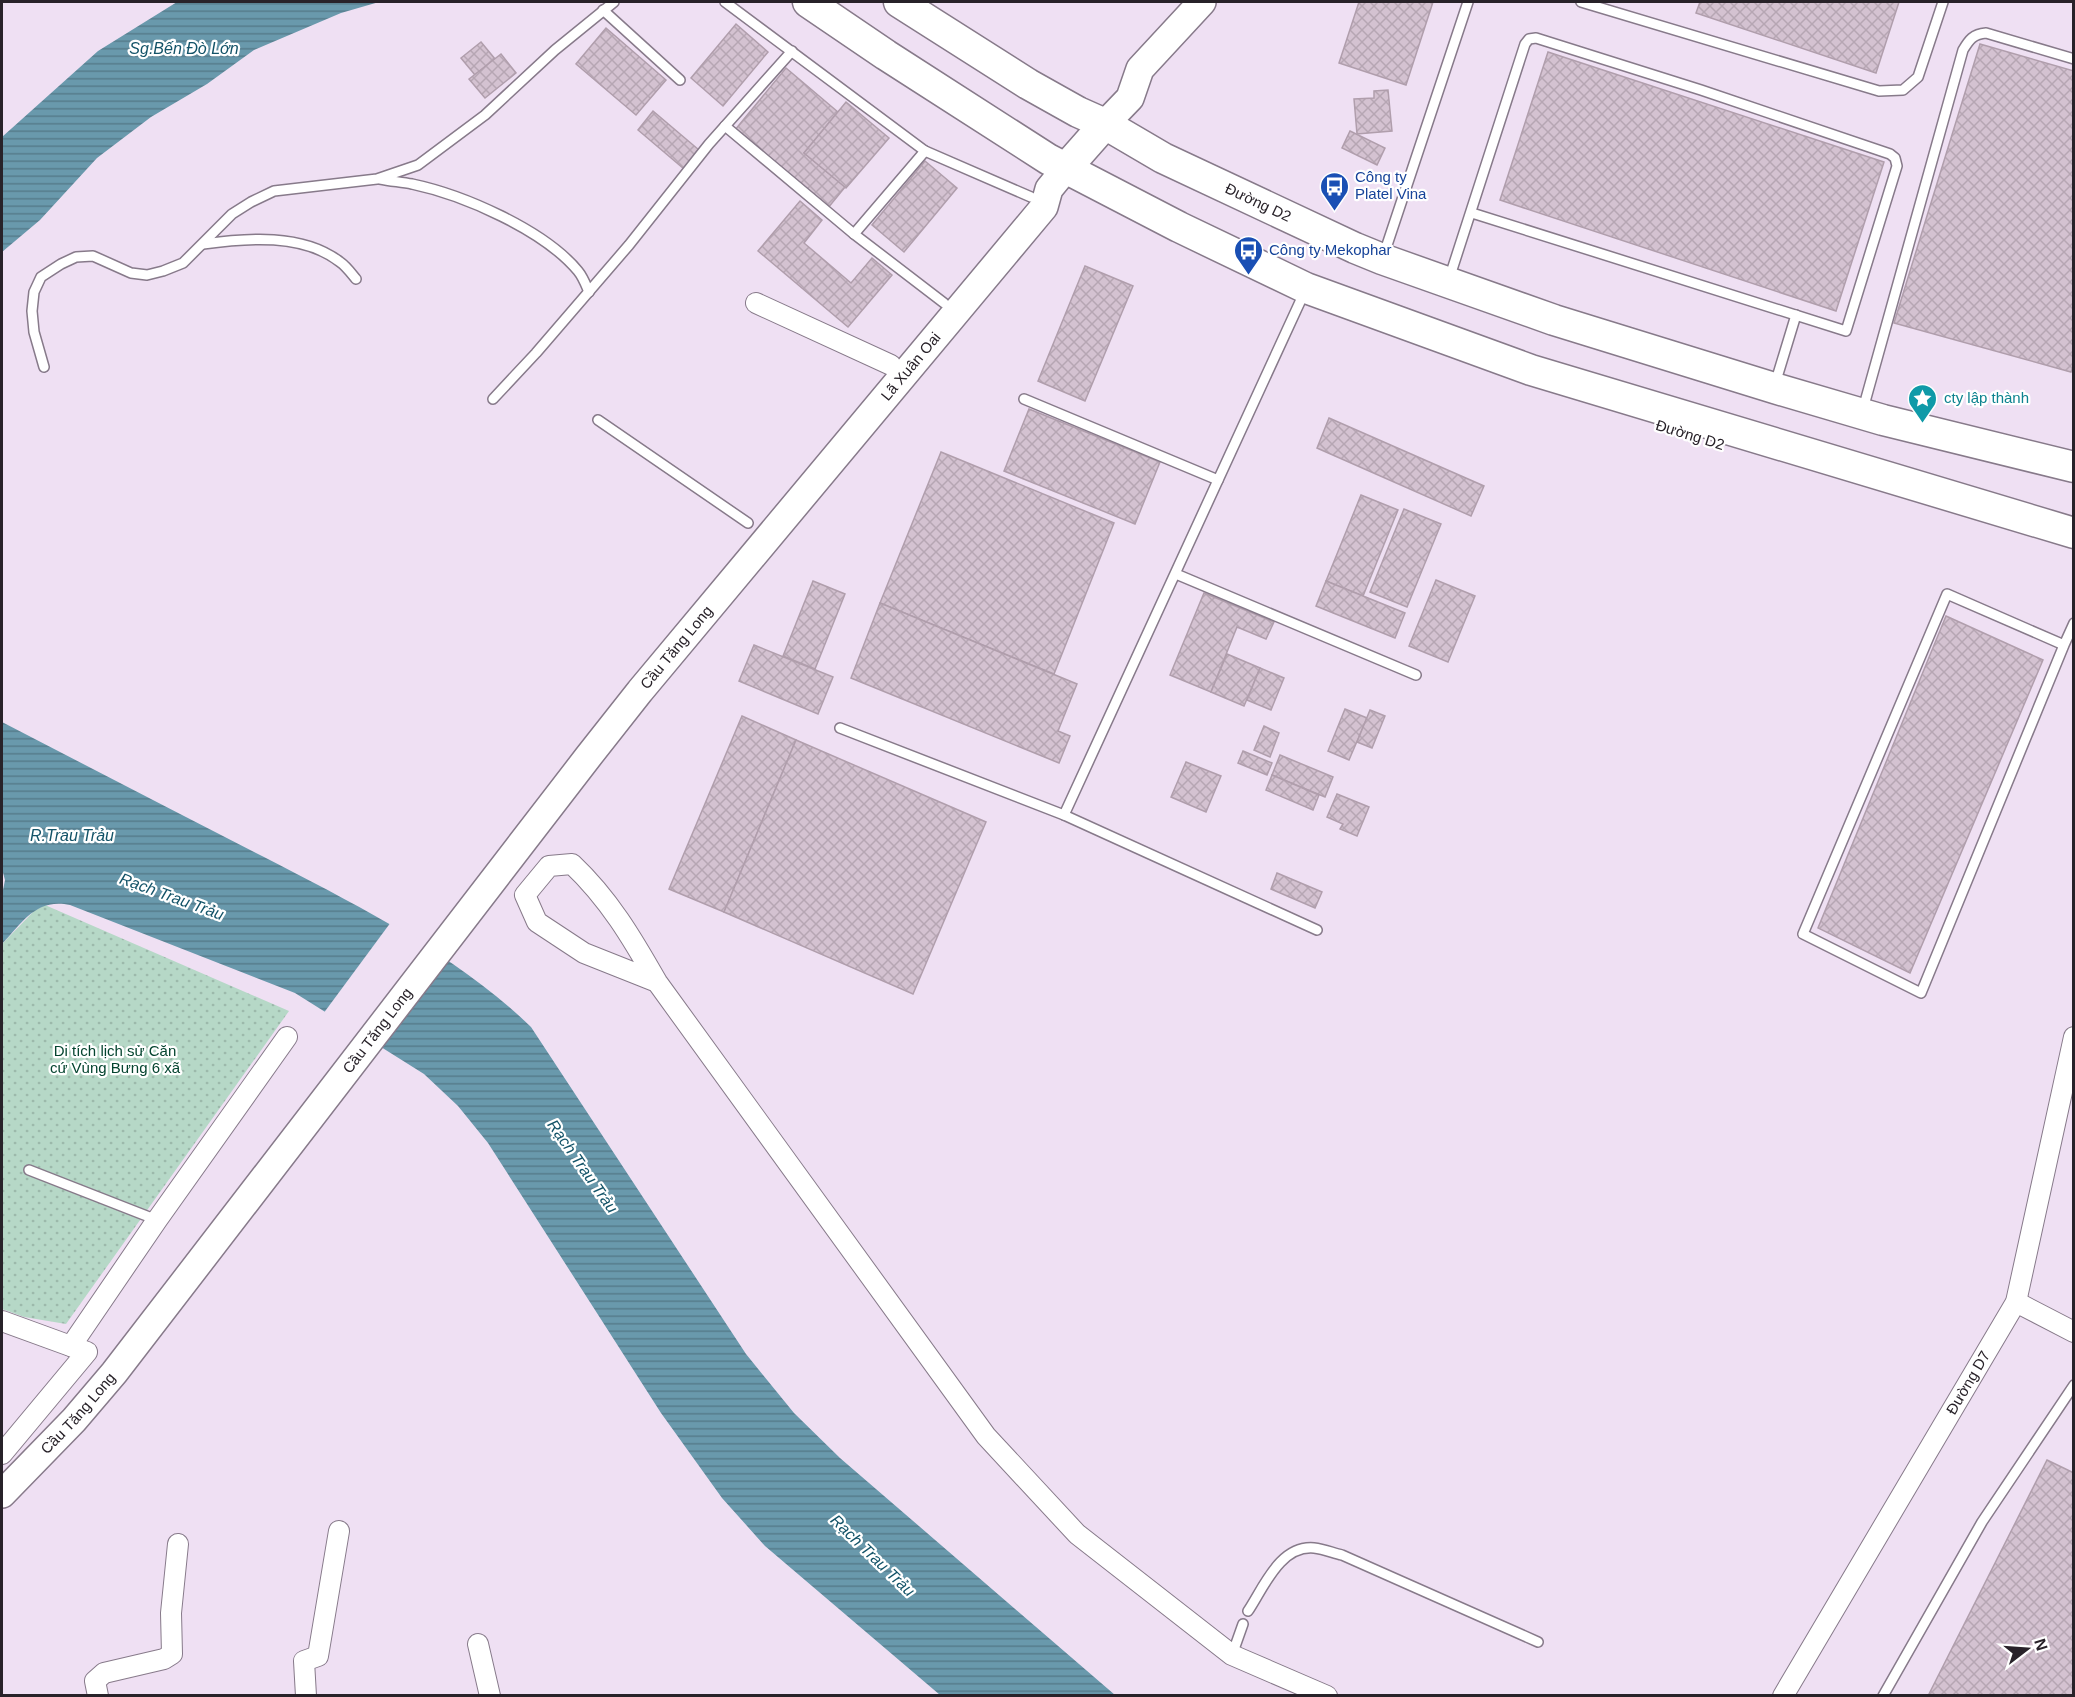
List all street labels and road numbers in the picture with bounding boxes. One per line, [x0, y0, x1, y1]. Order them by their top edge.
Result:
street label: Đường D2 [1223, 179, 1294, 225]
street label: Lã Xuân Oai [877, 329, 944, 404]
street label: Đường D2 [1654, 416, 1726, 453]
street label: Cầu Tăng Long [636, 602, 716, 692]
street label: Cầu Tăng Long [339, 984, 415, 1076]
street label: Đường D7 [1943, 1348, 1993, 1417]
street label: Cầu Tăng Long [37, 1369, 119, 1457]

